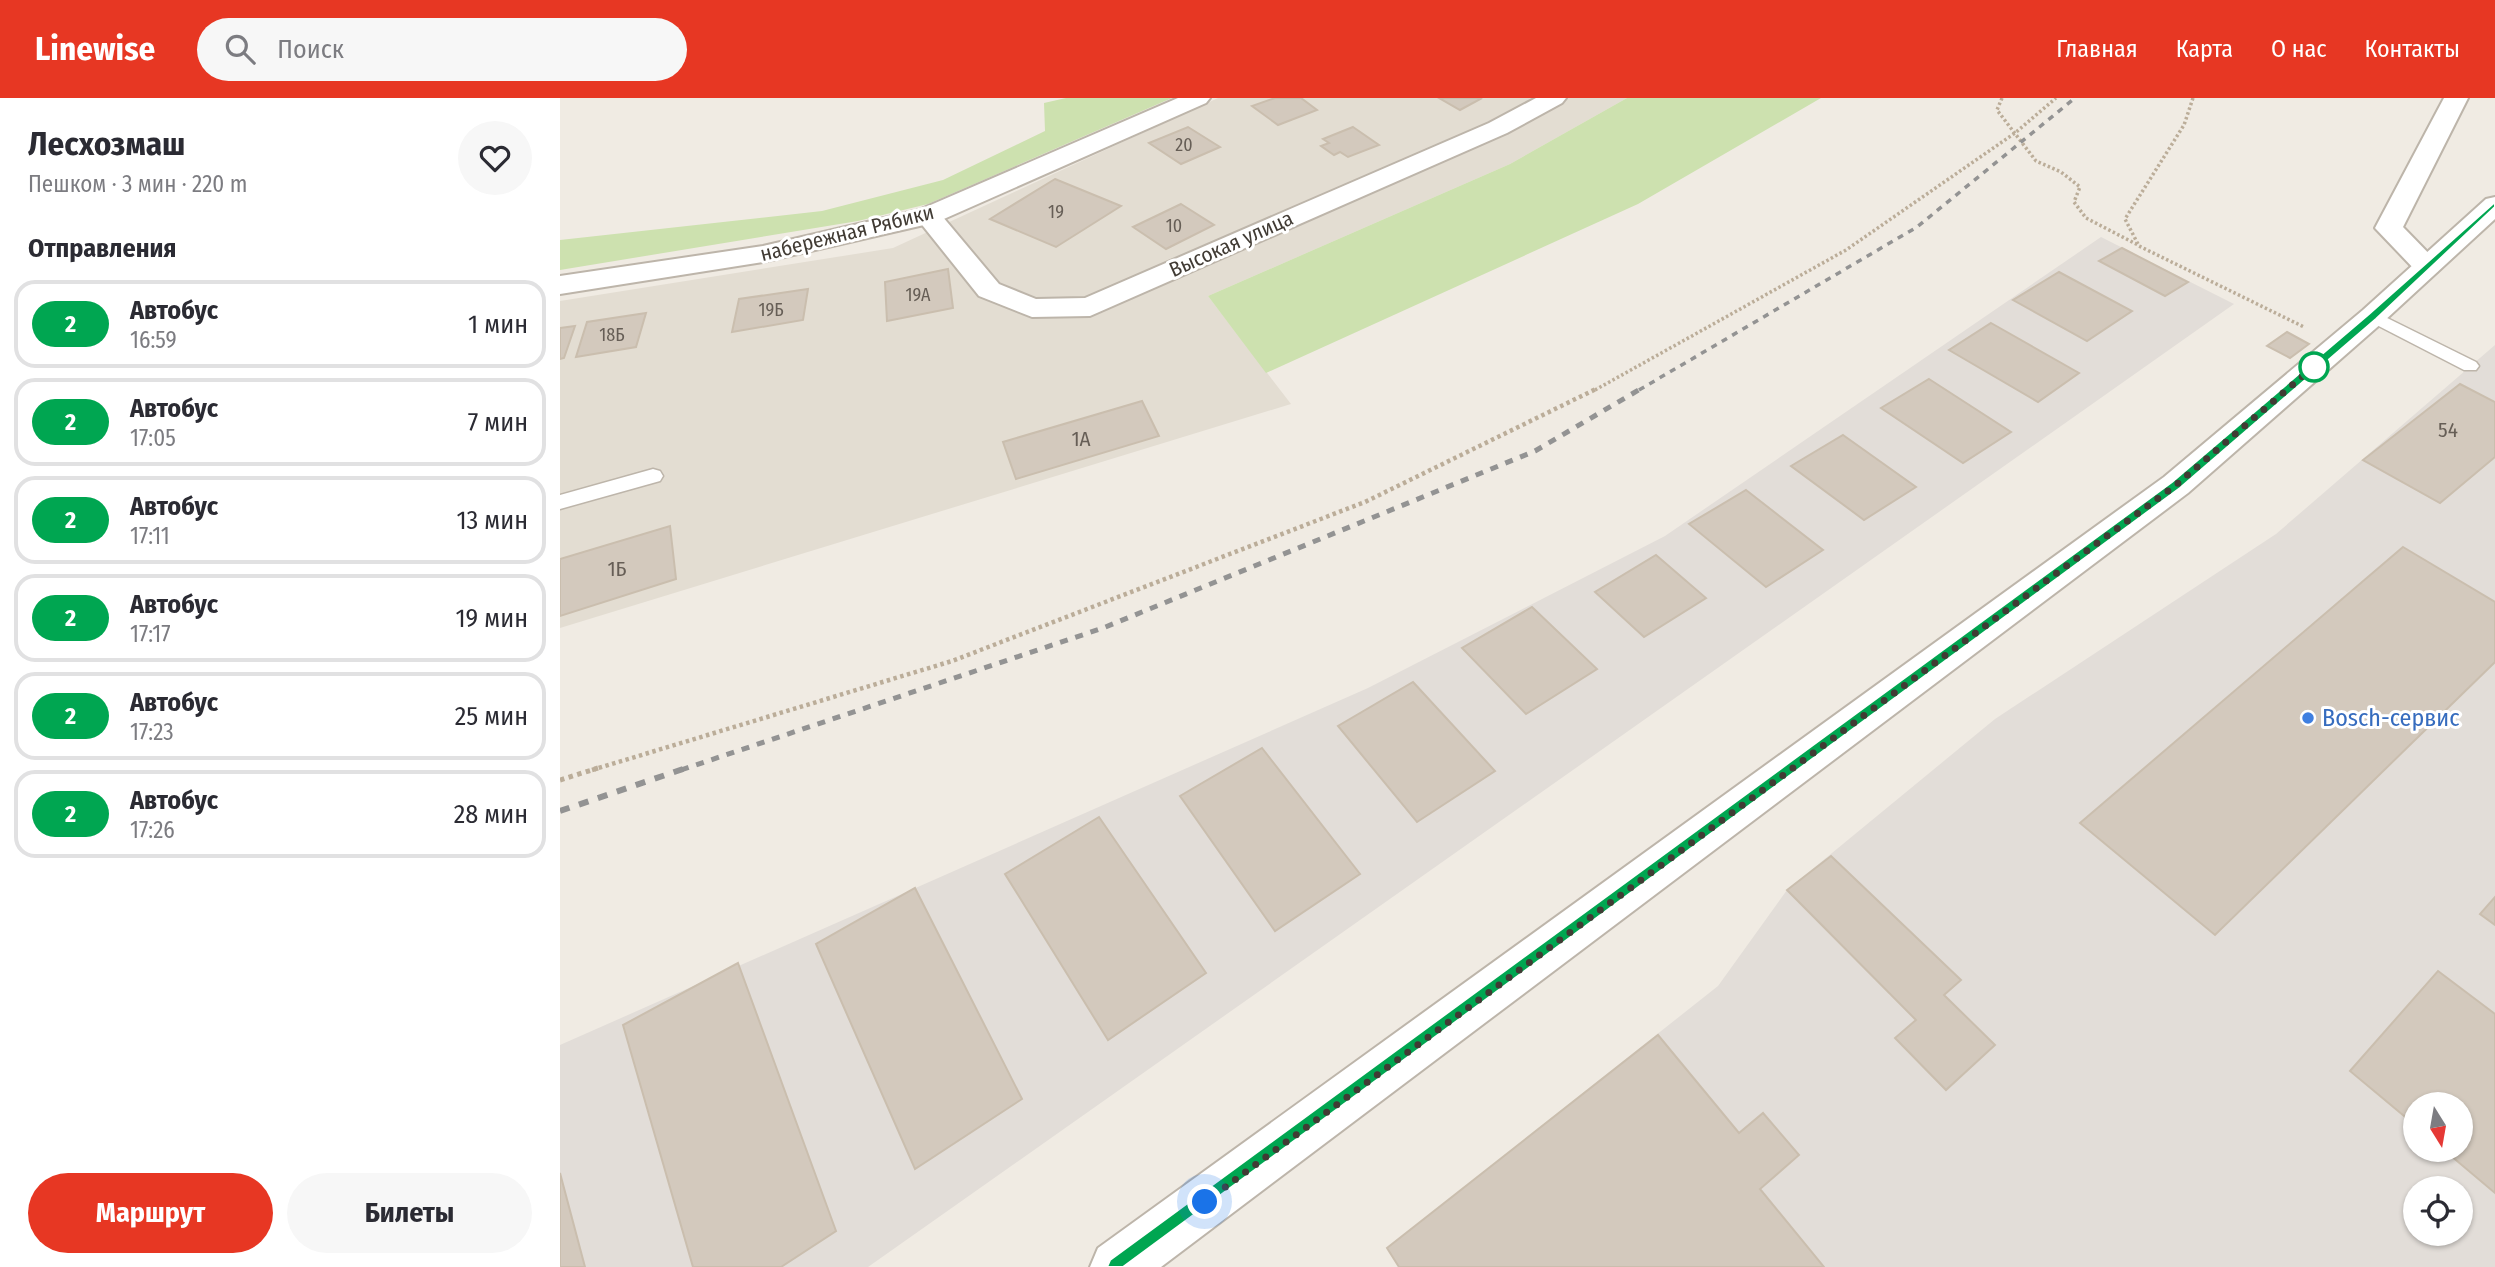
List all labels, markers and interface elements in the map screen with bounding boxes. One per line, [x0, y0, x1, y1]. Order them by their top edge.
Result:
search box [197, 18, 687, 81]
text: Linewise [35, 29, 155, 69]
icon: search [221, 30, 259, 68]
text: Поиск [277, 34, 344, 65]
text: Главная [2056, 35, 2138, 63]
text: Карта [2176, 35, 2233, 63]
text: О нас [2271, 35, 2326, 63]
text: Контакты [2364, 35, 2460, 63]
button: heart [458, 121, 532, 195]
text: Лесхозмаш [28, 124, 185, 164]
house number: 20 [1175, 134, 1193, 156]
text: Пешком · 3 мин · 220 m [28, 170, 247, 198]
street label: набережная Рябики [757, 199, 937, 267]
house number: 19 [1048, 201, 1064, 223]
street label: Высокая улица [1165, 205, 1297, 283]
house number: 10 [1166, 215, 1182, 237]
text: Отправления [28, 233, 177, 264]
house number: 19А [905, 284, 931, 306]
text: Автобус [130, 295, 218, 326]
house number: 19Б [758, 299, 784, 321]
text: 1 мин [468, 309, 528, 340]
text: 2 [65, 310, 76, 338]
house number: 18Б [599, 324, 625, 346]
text: 16:59 [130, 326, 177, 354]
unlabelled marker [2299, 352, 2329, 382]
text: Автобус [130, 393, 218, 424]
text: 7 мин [468, 407, 528, 438]
text: 2 [65, 408, 76, 436]
house number: 54 [2438, 417, 2458, 443]
text: 17:05 [130, 424, 176, 452]
house number: 1А [1071, 426, 1091, 452]
text: Автобус [130, 491, 218, 522]
text: 13 мин [456, 505, 528, 536]
text: 2 [65, 506, 76, 534]
text: 17:11 [130, 522, 170, 550]
house number: 1Б [607, 556, 627, 582]
text: Автобус [130, 589, 218, 620]
text: 19 мин [455, 603, 528, 634]
text: 2 [65, 604, 76, 632]
text: 17:17 [130, 620, 171, 648]
text: Автобус [130, 687, 218, 718]
text: 25 мин [455, 701, 528, 732]
text: 2 [65, 702, 76, 730]
place label: Bosch-сервис [2322, 704, 2459, 732]
marker: Bosch-сервис [2300, 710, 2316, 726]
text: 17:23 [130, 718, 174, 746]
text: Автобус [130, 785, 218, 816]
text: 28 мин [454, 799, 528, 830]
text: 2 [65, 800, 76, 828]
text: 17:26 [130, 816, 175, 844]
north arrow [2403, 1092, 2473, 1162]
map controls [2403, 1092, 2473, 1246]
button: Маршрут [28, 1173, 273, 1253]
button: Билеты [287, 1173, 532, 1253]
button: locate [2403, 1176, 2473, 1246]
your location [1187, 1184, 1222, 1219]

